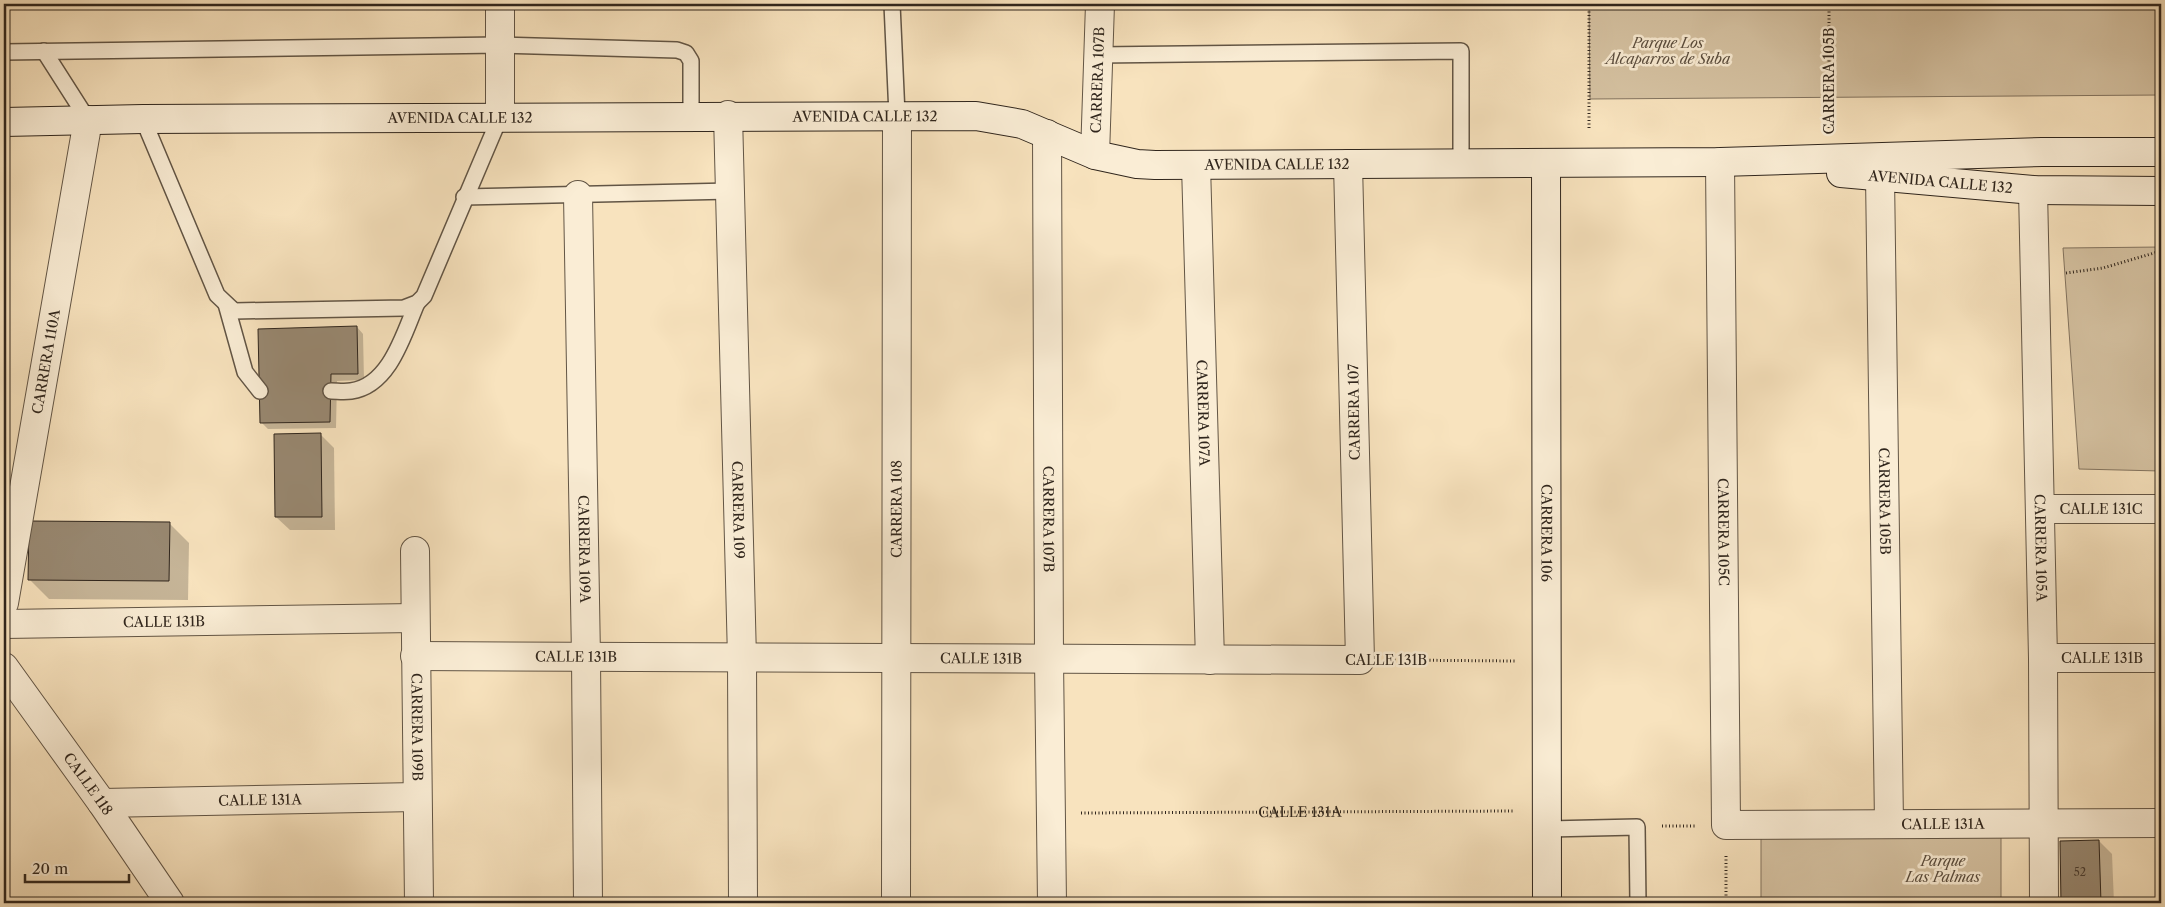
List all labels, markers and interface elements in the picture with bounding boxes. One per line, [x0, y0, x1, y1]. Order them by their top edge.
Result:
street label: CARRERA 107B [1087, 26, 1108, 134]
street label: CARRERA 105B [1820, 27, 1838, 135]
park label: Parque Los Alcaparros de Suba [1604, 34, 1731, 68]
street label: AVENIDA CALLE 132 [791, 107, 937, 126]
street label: AVENIDA CALLE 132 [386, 109, 532, 127]
street label: AVENIDA CALLE 132 [1203, 155, 1349, 174]
street label: AVENIDA CALLE 132 [1867, 166, 2014, 197]
street label: CARRERA 110A [28, 307, 64, 415]
street label: CARRERA 107A [1193, 359, 1214, 467]
street label: CARRERA 107 [1344, 363, 1364, 461]
street label: CARRERA 105B [1875, 447, 1894, 555]
street label: CARRERA 108 [887, 460, 906, 558]
street label: CARRERA 109 [728, 461, 748, 559]
street label: CARRERA 107B [1039, 466, 1058, 573]
street label: CARRERA 105C [1714, 478, 1733, 586]
street label: CARRERA 106 [1537, 484, 1556, 582]
street label: CARRERA 105A [2030, 494, 2051, 603]
street label: CARRERA 109A [574, 495, 594, 604]
street label: CALLE 131C [2059, 500, 2143, 518]
street label: CALLE 131B [123, 612, 205, 631]
street label: CALLE 131B [535, 648, 617, 666]
street label: CALLE 131B [940, 649, 1022, 668]
street label: CALLE 131B [2061, 649, 2143, 667]
street label: CALLE 131B [1345, 651, 1427, 669]
street label: CARRERA 109B [407, 673, 427, 781]
street label: CALLE 118 [60, 749, 117, 819]
street label: CALLE 131A [218, 790, 302, 810]
street label: CALLE 131A [1258, 803, 1342, 821]
street label: CALLE 131A [1901, 815, 1985, 833]
scale bar [25, 852, 129, 884]
park label: Parque Las Palmas [1905, 852, 1981, 886]
text: 20 m [32, 859, 68, 878]
house number: 52 [2074, 865, 2086, 879]

